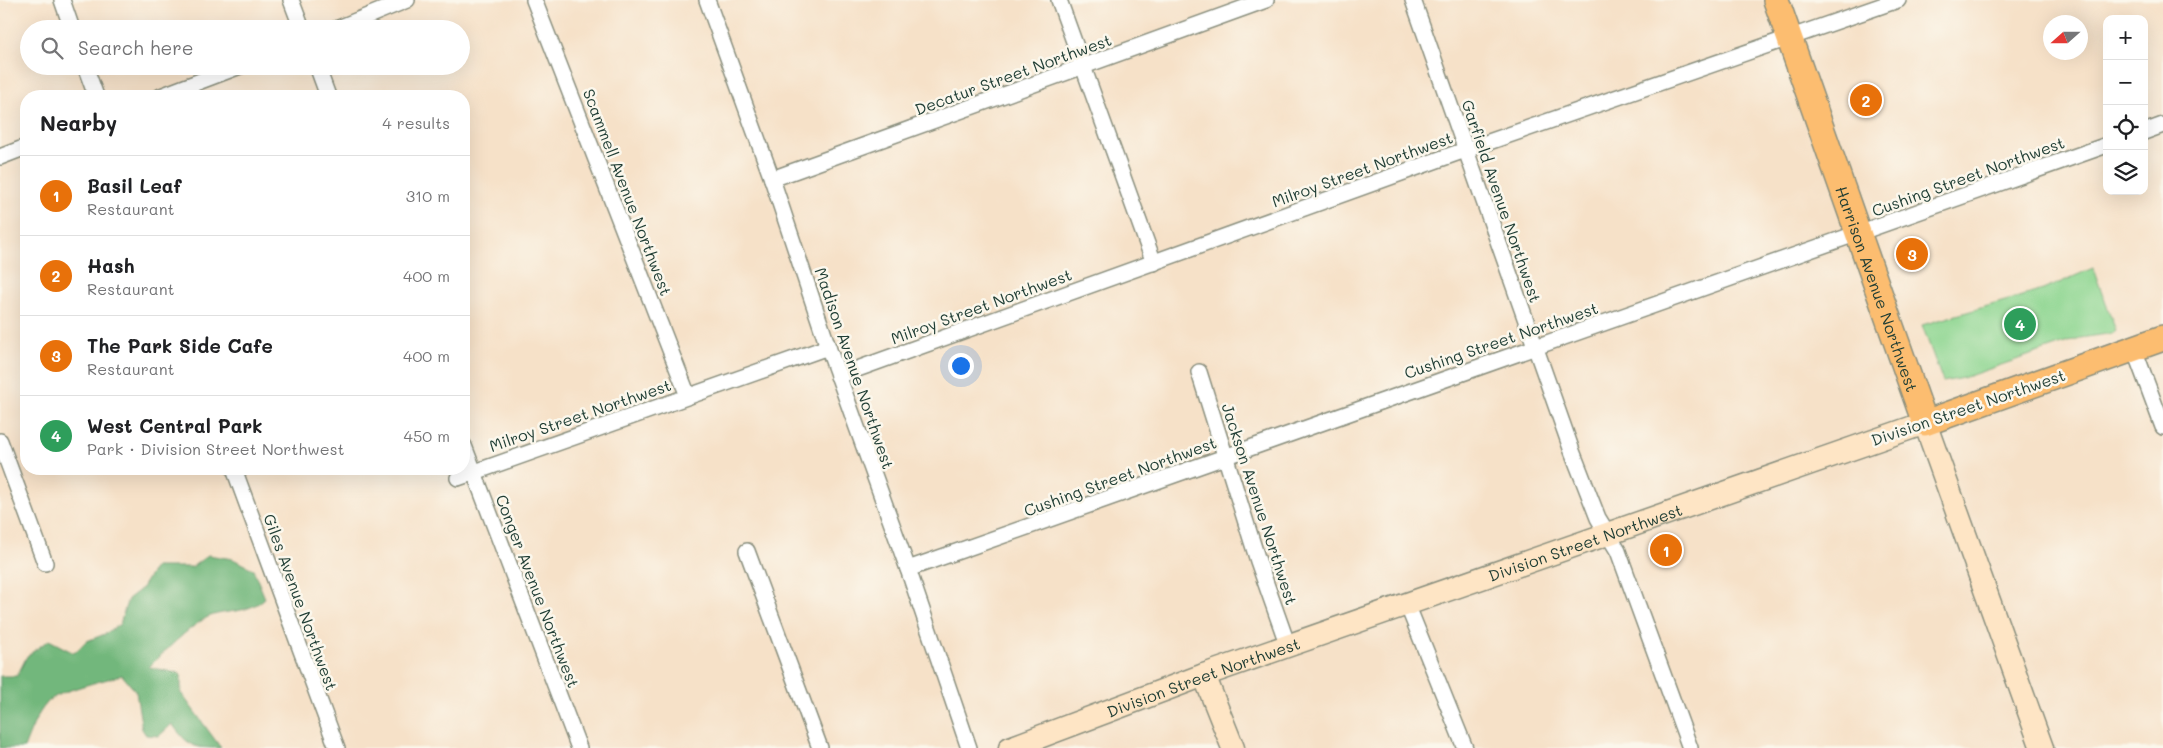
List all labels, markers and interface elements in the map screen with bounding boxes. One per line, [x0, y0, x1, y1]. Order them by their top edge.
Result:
north arrow [2043, 15, 2088, 60]
map controls [2103, 15, 2148, 195]
button: + [2103, 15, 2148, 60]
search box [20, 20, 470, 75]
street label: Decatur Street Northwest [912, 29, 1114, 119]
icon: search [38, 34, 66, 62]
text: Search here [78, 35, 194, 60]
button: − [2103, 60, 2148, 105]
pin: 2 [1850, 81, 1882, 119]
street label: Scammell Avenue Northwest [579, 86, 677, 298]
street label: Garfield Avenue Northwest [1457, 97, 1547, 305]
button: locate [2103, 105, 2148, 150]
text: Nearby [40, 109, 117, 136]
text: 4 results [382, 112, 450, 133]
street label: Milroy Street Northwest [1269, 126, 1455, 212]
street label: Cushing Street Northwest [1869, 131, 2067, 221]
button: layers [2103, 150, 2148, 195]
text: Basil Leaf [87, 173, 182, 198]
street label: Harrison Avenue Northwest [1832, 183, 1924, 394]
text: 1 [52, 185, 60, 206]
text: 310 m [406, 185, 450, 206]
text: Restaurant [87, 198, 175, 219]
pin: 3 [1896, 235, 1928, 273]
text: Hash [87, 253, 135, 278]
street label: Milroy Street Northwest [888, 263, 1074, 349]
street label: Madison Avenue Northwest [811, 264, 899, 472]
text: 2 [52, 265, 60, 286]
text: 400 m [403, 265, 450, 286]
text: Restaurant [87, 278, 175, 299]
street label: Cushing Street Northwest [1401, 297, 1601, 383]
pin: 4 [2004, 305, 2036, 343]
text: The Park Side Cafe [87, 333, 273, 358]
text: 3 [51, 345, 61, 366]
text: 400 m [403, 345, 450, 366]
your location [948, 353, 974, 379]
text: Restaurant [87, 358, 175, 379]
street label: Division Street Northwest [1868, 364, 2068, 450]
street label: Milroy Street Northwest [486, 374, 674, 456]
street label: Jackson Avenue Northwest [1217, 400, 1303, 608]
text: West Central Park [87, 413, 262, 438]
text: 4 [51, 425, 61, 446]
text: 450 m [404, 425, 450, 446]
street label: Cushing Street Northwest [1021, 431, 1219, 521]
text: Park · Division Street Northwest [87, 438, 344, 459]
street label: Conger Avenue Northwest [491, 491, 585, 691]
street label: Division Street Northwest [1485, 498, 1685, 585]
street label: Giles Avenue Northwest [259, 511, 343, 693]
pin: 1 [1650, 531, 1682, 569]
street label: Division Street Northwest [1104, 632, 1303, 721]

